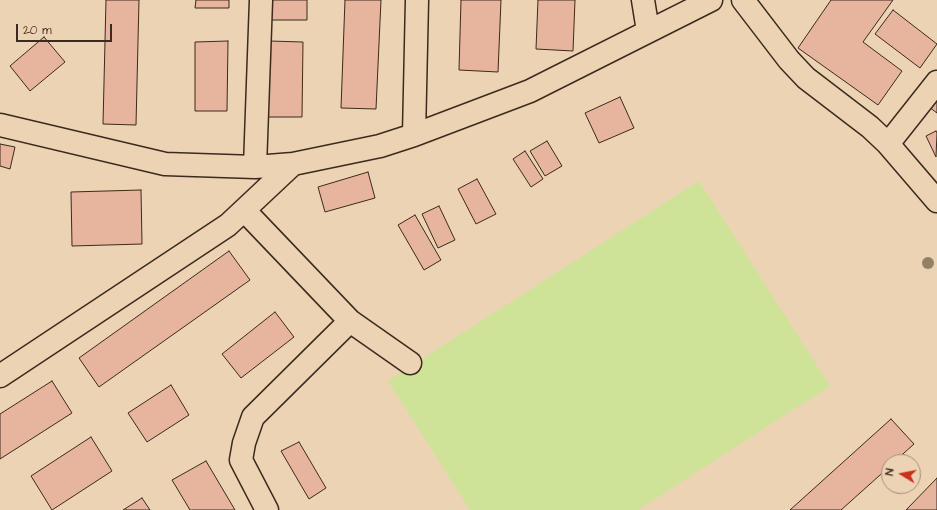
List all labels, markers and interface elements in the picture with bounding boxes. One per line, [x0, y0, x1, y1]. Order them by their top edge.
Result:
scale bar [18, 16, 114, 42]
text: 20 m [23, 22, 52, 39]
north arrow [881, 454, 921, 494]
text: N [882, 467, 898, 477]

